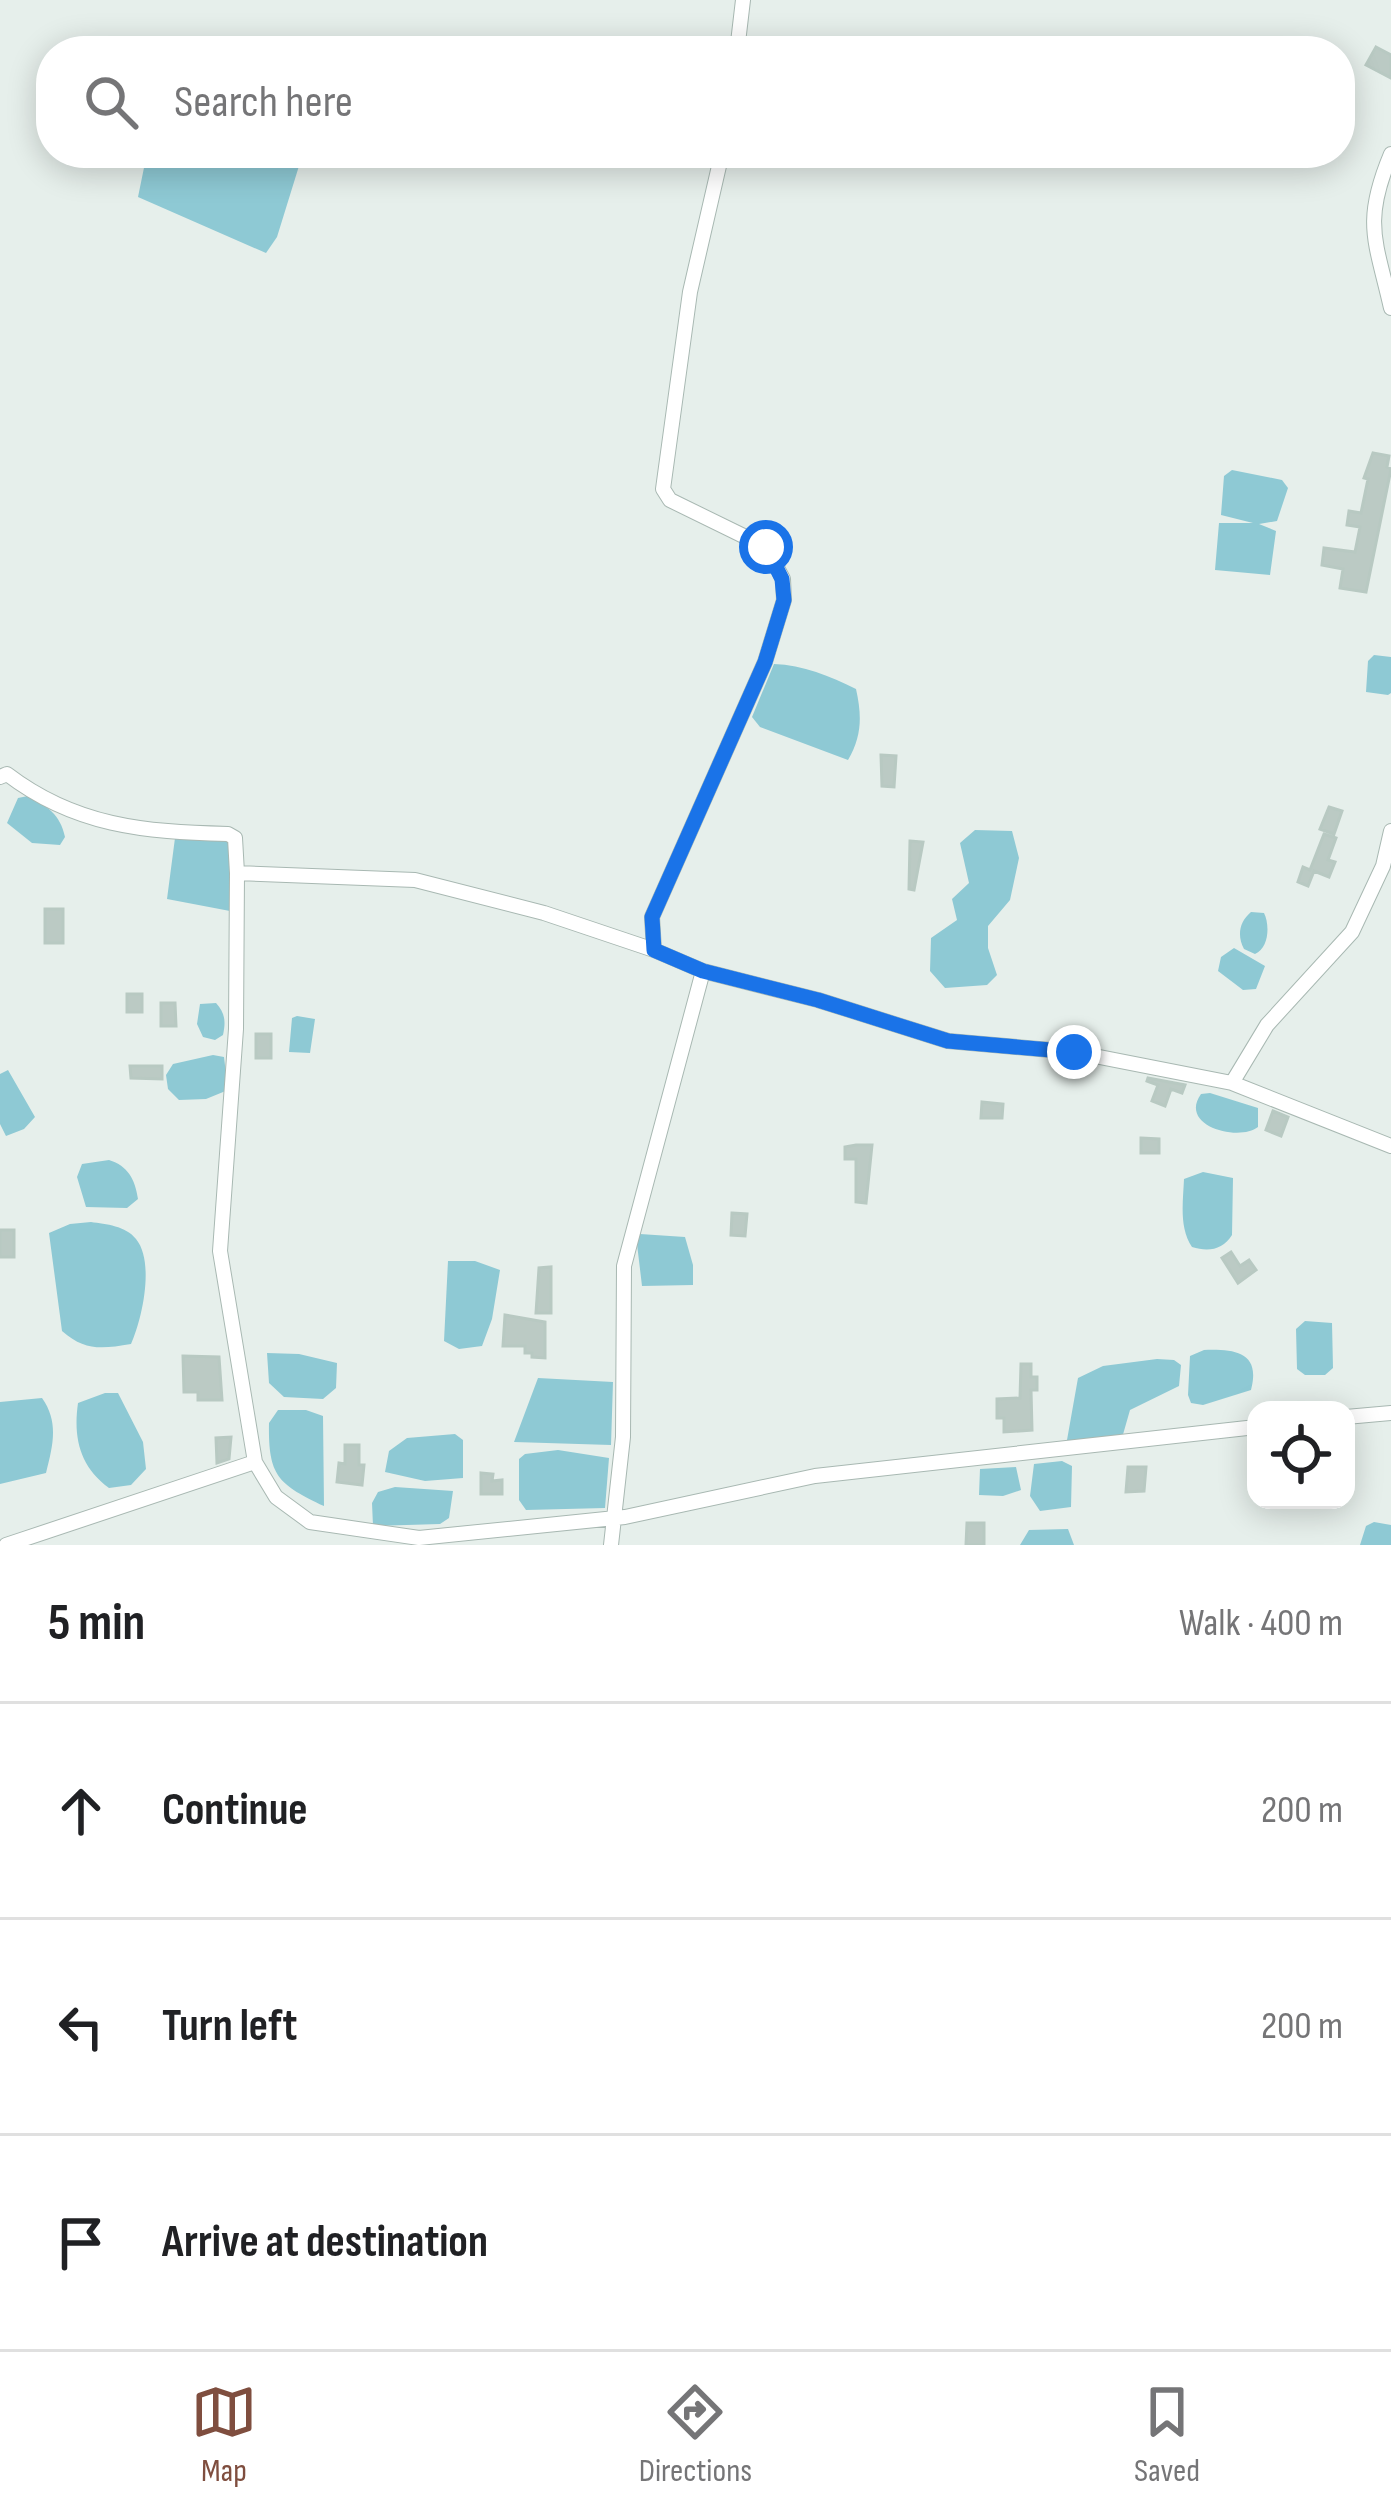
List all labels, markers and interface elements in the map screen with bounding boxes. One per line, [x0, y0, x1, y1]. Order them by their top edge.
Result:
search box [36, 36, 1355, 168]
icon: search [78, 69, 144, 135]
text: Search here [174, 75, 353, 130]
route start [739, 520, 793, 574]
route end [1047, 1025, 1101, 1079]
map controls [1247, 1401, 1355, 1509]
button: locate [1247, 1401, 1355, 1509]
text: 5 min [48, 1593, 145, 1654]
text: Walk · 400 m [1179, 1600, 1343, 1647]
icon: ahead [48, 1778, 114, 1844]
text: Continue [162, 1783, 308, 1838]
text: 200 m [1261, 1787, 1343, 1834]
icon: left [48, 1994, 114, 2060]
text: Turn left [162, 1999, 297, 2054]
text: 200 m [1261, 2003, 1343, 2050]
icon: arrive [48, 2210, 114, 2276]
text: Arrive at destination [162, 2215, 488, 2270]
tab: Map [191, 2379, 257, 2491]
tab: Directions [639, 2379, 752, 2491]
tab: Saved [1134, 2379, 1200, 2491]

